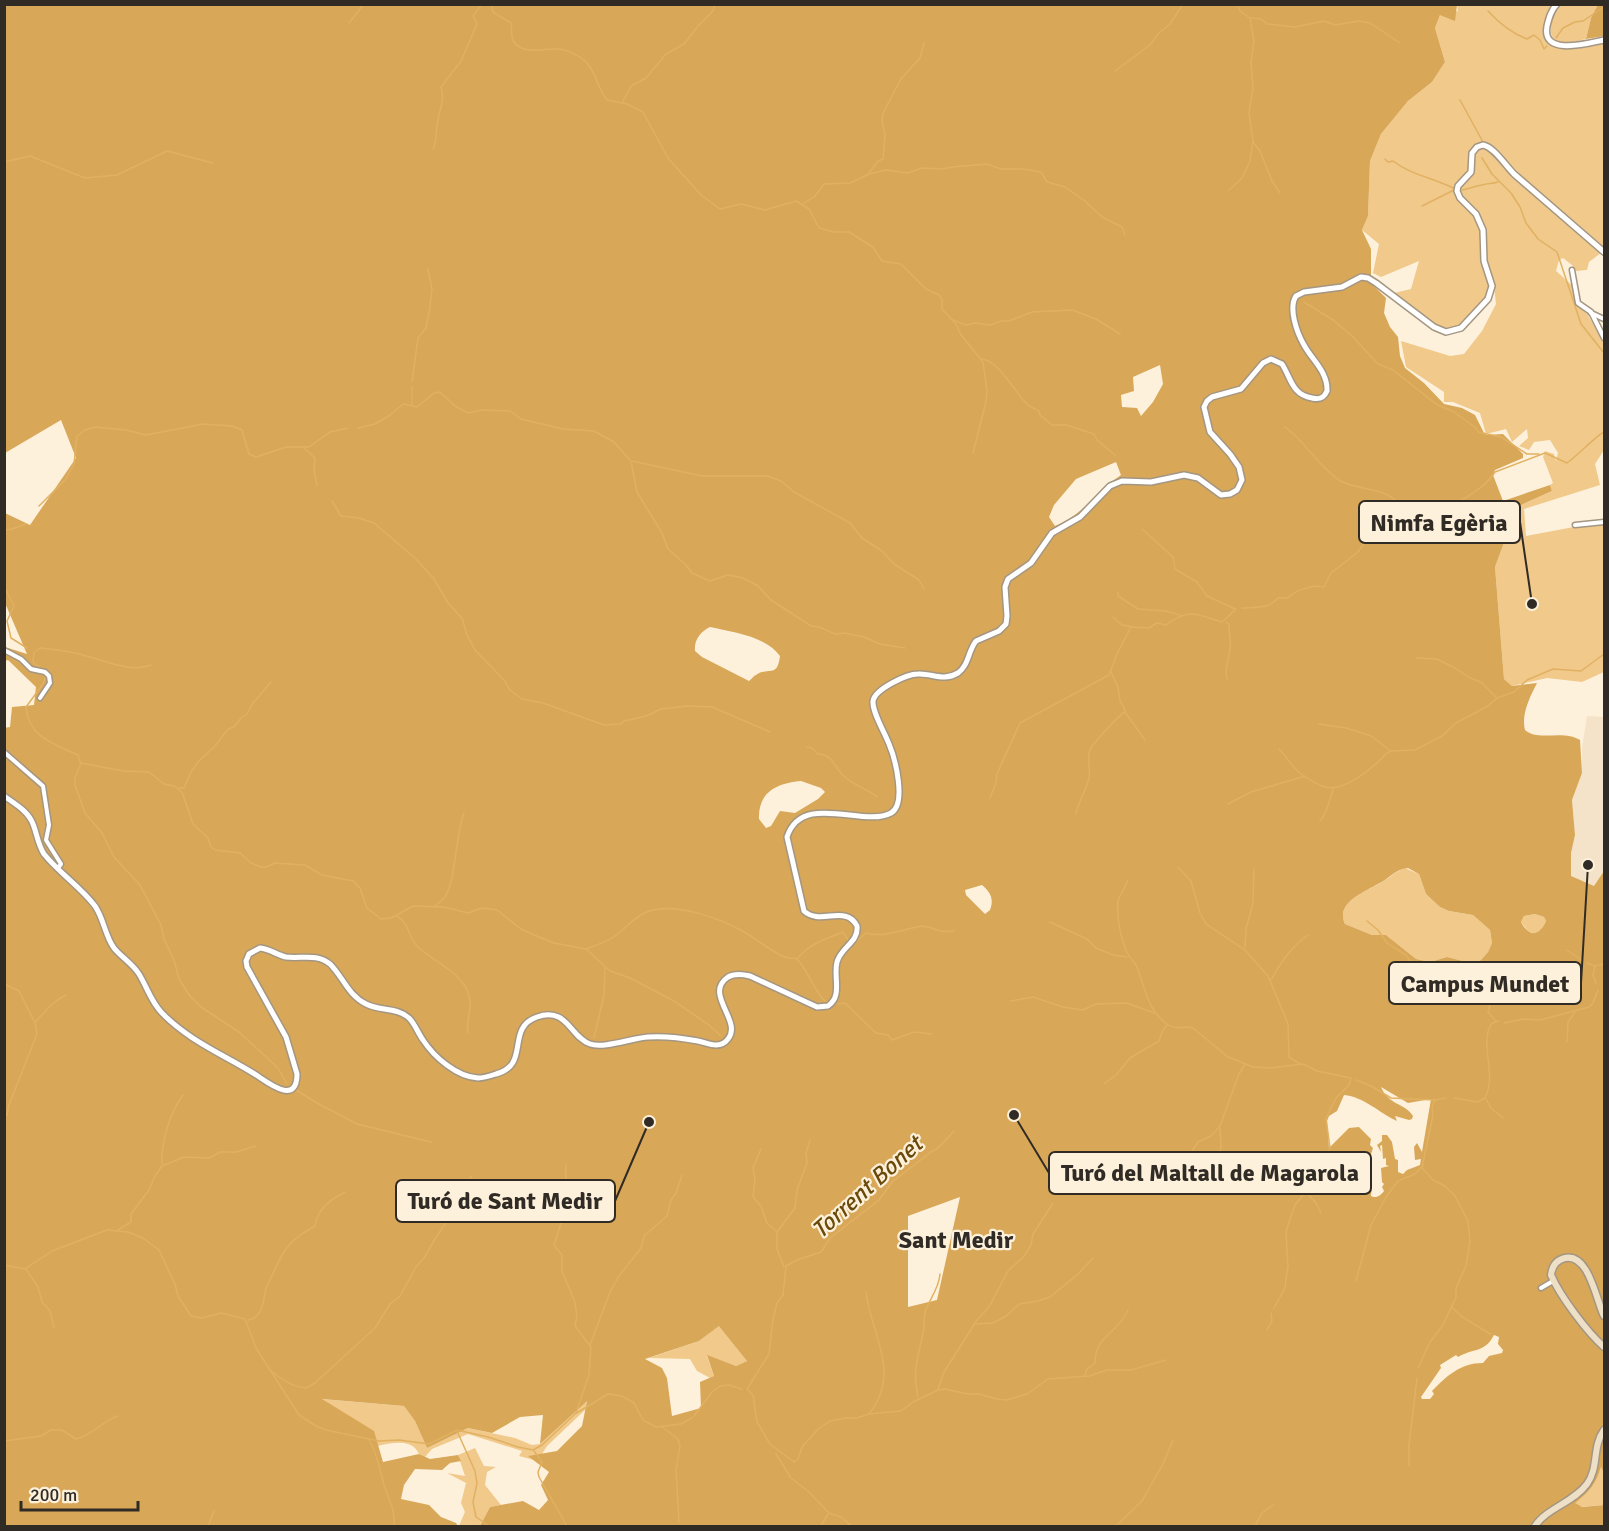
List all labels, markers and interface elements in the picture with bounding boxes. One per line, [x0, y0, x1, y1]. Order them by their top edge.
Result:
callout: Nimfa Egèria [1359, 501, 1520, 543]
text: Nimfa Egèria [1370, 508, 1508, 538]
callout: Campus Mundet [1389, 962, 1581, 1004]
text: Campus Mundet [1401, 969, 1569, 999]
water label: Torrent Bonet [805, 1128, 931, 1245]
callout: Turó del Maltall de Magarola [1049, 1152, 1371, 1194]
text: Turó del Maltall de Magarola [1061, 1158, 1359, 1188]
callout: Turó de Sant Medir [396, 1180, 615, 1222]
text: Turó de Sant Medir [407, 1186, 603, 1216]
district label: Sant Medir [899, 1225, 1014, 1255]
scale bar [21, 1474, 138, 1512]
text: 200 m [30, 1484, 77, 1506]

